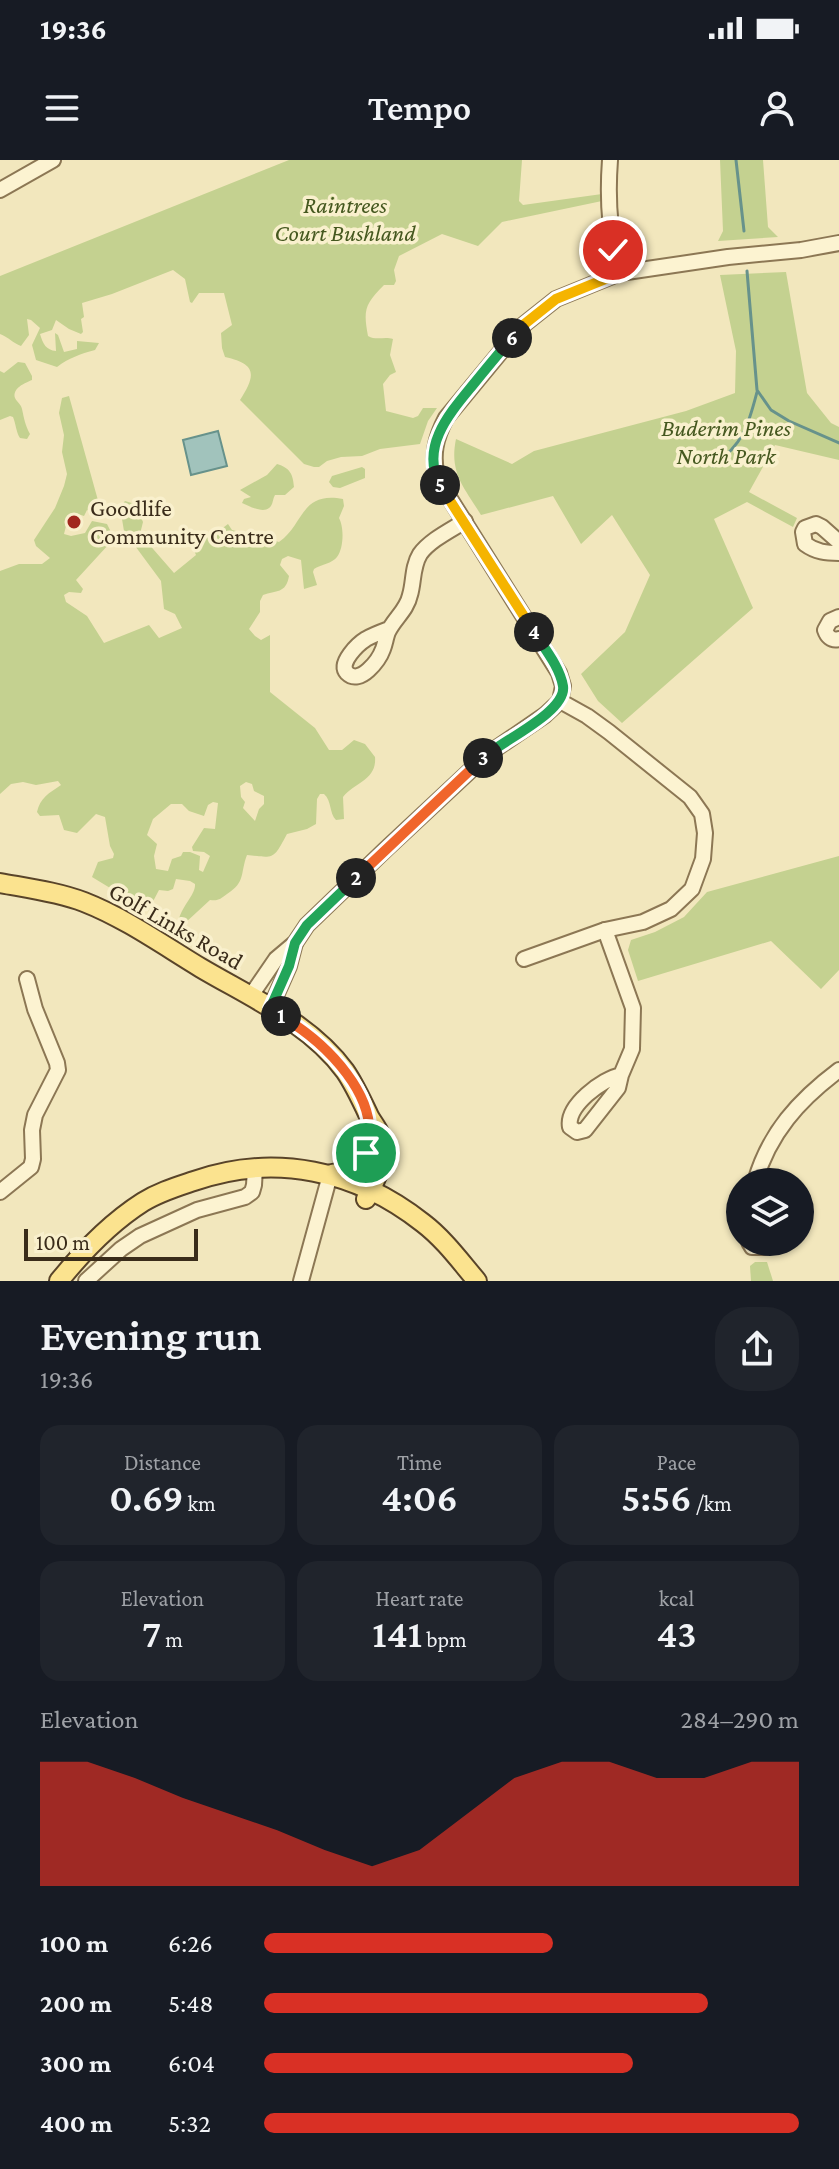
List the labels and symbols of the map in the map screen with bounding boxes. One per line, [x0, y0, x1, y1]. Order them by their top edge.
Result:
park label: Raintrees Court Bushland [275, 191, 416, 246]
pin [579, 216, 647, 284]
pin: 6 [492, 318, 532, 358]
park label: Buderim Pines North Park [661, 414, 791, 469]
pin: 5 [420, 465, 460, 505]
place label: Goodlife Community Centre [90, 494, 274, 549]
marker: Goodlife Community Centre [65, 513, 83, 531]
pin: 4 [514, 612, 554, 652]
pin: 3 [463, 738, 503, 778]
pin: 2 [336, 858, 376, 898]
street label: Golf Links Road [105, 876, 248, 975]
pin: 1 [261, 996, 301, 1036]
pin [332, 1119, 400, 1187]
scale bar [24, 1225, 198, 1261]

